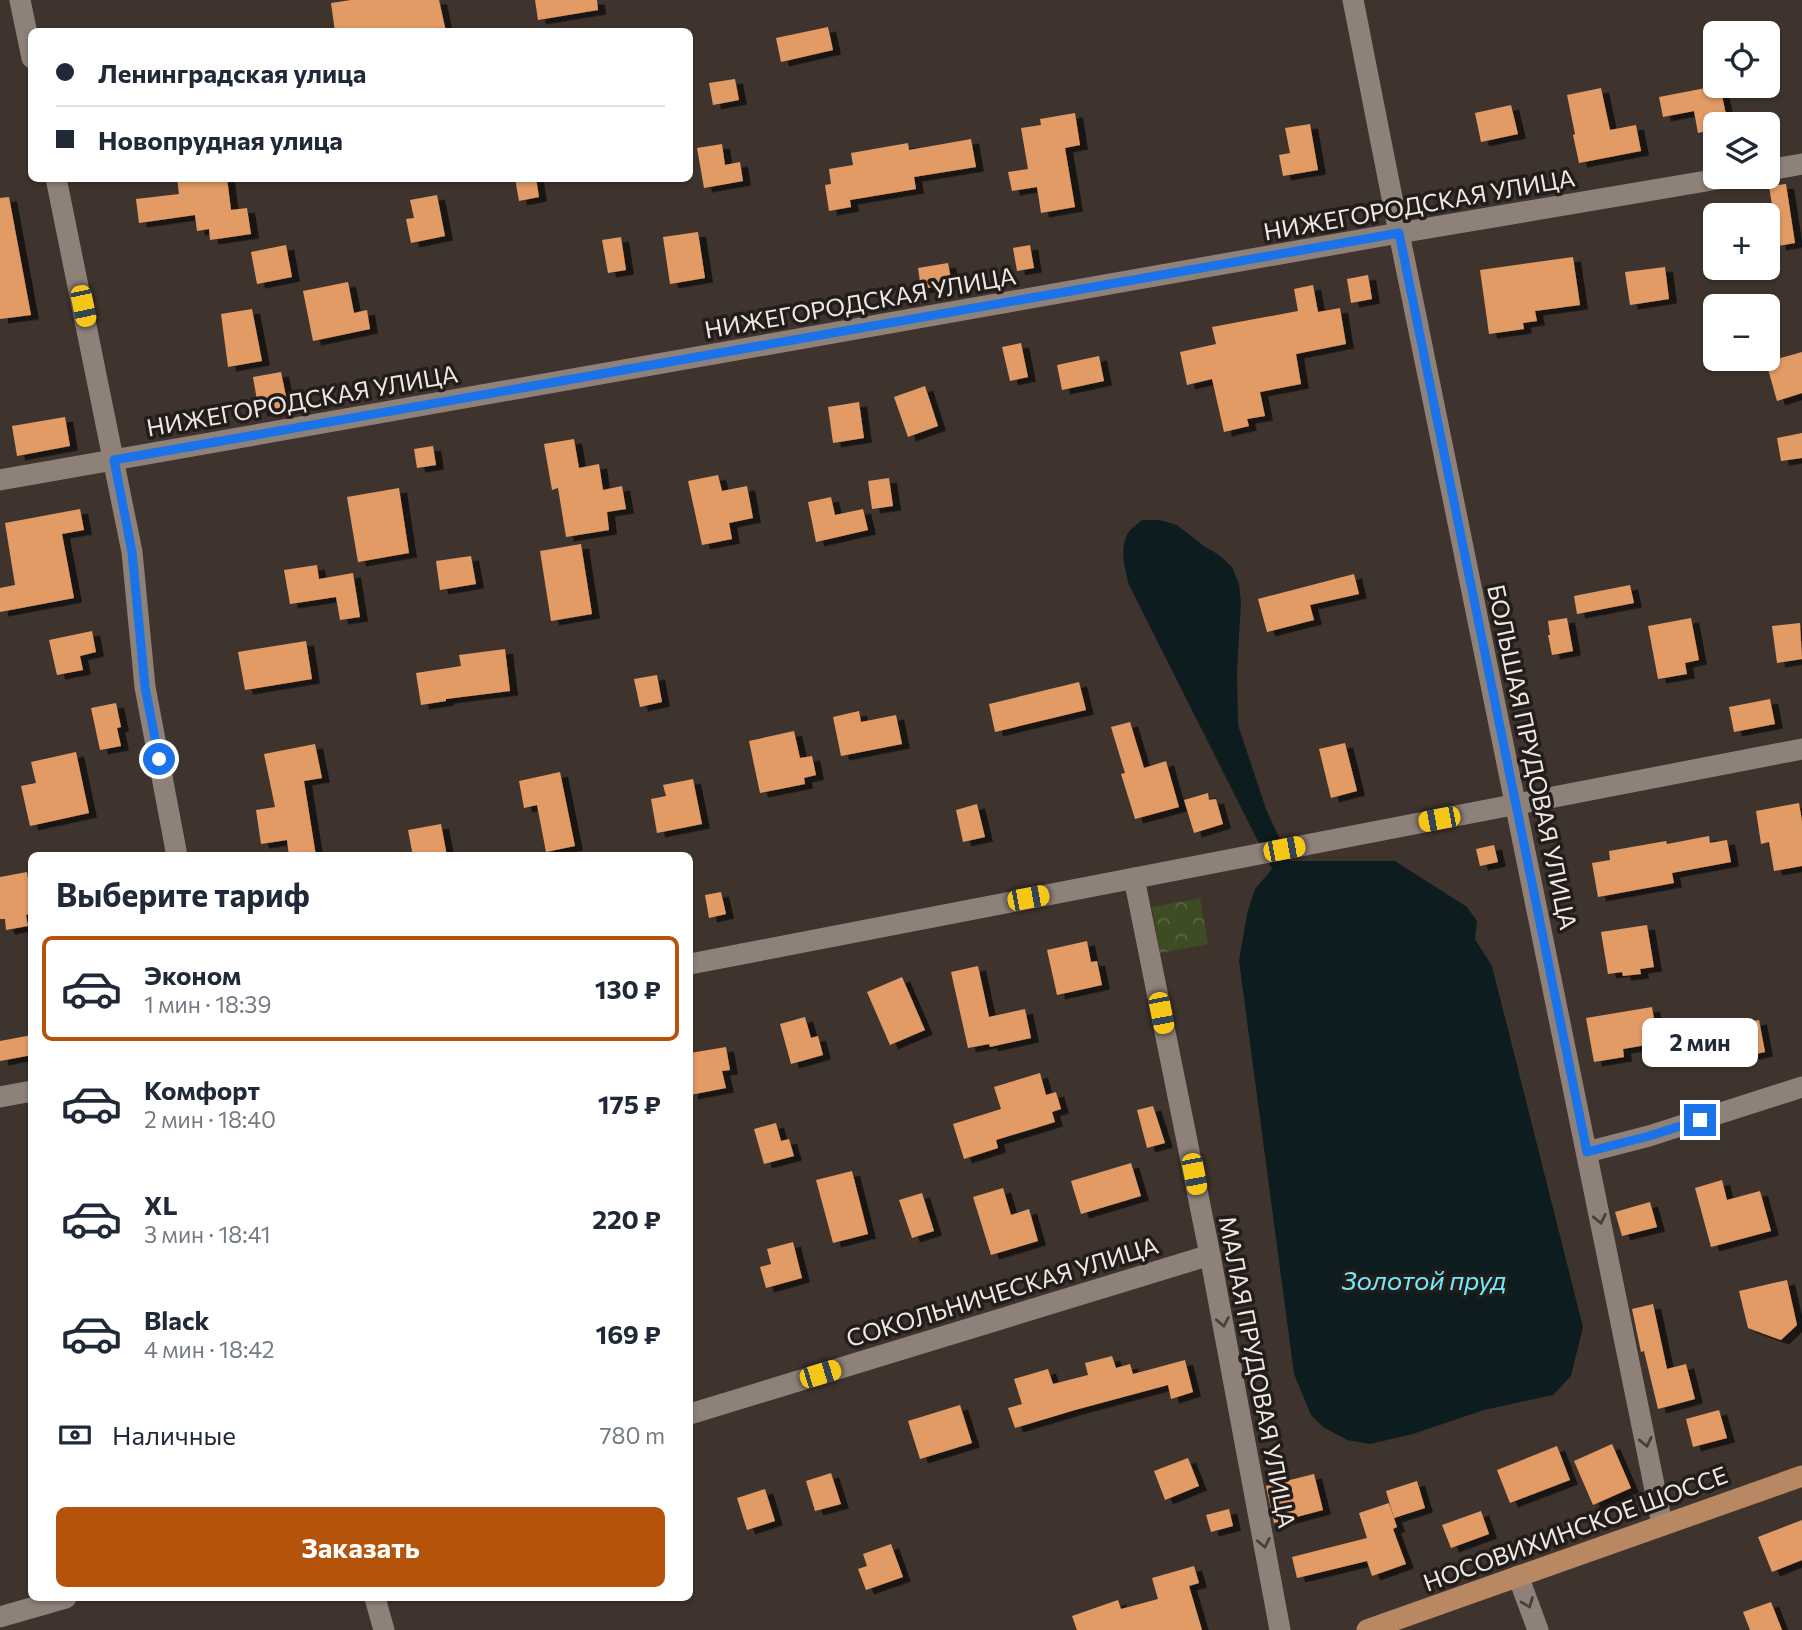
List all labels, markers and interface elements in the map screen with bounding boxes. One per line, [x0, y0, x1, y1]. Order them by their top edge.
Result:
map controls [1703, 21, 1780, 371]
button: locate [1703, 21, 1780, 98]
text: Ленинградская улица [98, 57, 366, 88]
button: layers [1703, 112, 1780, 189]
text: Новопрудная улица [98, 124, 343, 155]
street label: НИЖЕГОРОДСКАЯ УЛИЦА [1261, 162, 1577, 246]
button: + [1703, 203, 1780, 280]
street label: НИЖЕГОРОДСКАЯ УЛИЦА [702, 260, 1018, 344]
car [69, 283, 98, 329]
button: − [1703, 294, 1780, 371]
street label: НИЖЕГОРОДСКАЯ УЛИЦА [144, 358, 460, 442]
street label: БОЛЬШАЯ ПРУДОВАЯ УЛИЦА [1482, 582, 1584, 932]
route start [143, 743, 175, 775]
car [1417, 805, 1462, 833]
car [1262, 835, 1307, 863]
text: Выберите тариф [56, 874, 310, 914]
car [1006, 884, 1051, 912]
icon: car [60, 957, 123, 1020]
text: Эконом [144, 959, 241, 990]
text: 130 ₽ [595, 973, 661, 1004]
text: 1 мин · 18:39 [144, 990, 271, 1018]
car [1147, 990, 1176, 1036]
callout: 2 мин [1642, 1018, 1758, 1068]
text: 2 мин [1669, 1028, 1731, 1056]
icon: car [60, 1072, 123, 1135]
text: Комфорт [144, 1074, 260, 1105]
text: 175 ₽ [598, 1088, 661, 1119]
route end [1684, 1104, 1716, 1136]
text: 2 мин · 18:40 [144, 1105, 276, 1133]
car [1180, 1151, 1209, 1197]
icon: car [60, 1187, 123, 1250]
text: XL [144, 1189, 178, 1220]
text: 220 ₽ [592, 1203, 661, 1234]
street label: МАЛАЯ ПРУДОВАЯ УЛИЦА [1213, 1213, 1303, 1531]
one-way arrow [1592, 1213, 1607, 1225]
text: 3 мин · 18:41 [144, 1220, 271, 1248]
street label: СОКОЛЬНИЧЕСКАЯ УЛИЦА [842, 1230, 1162, 1352]
water label: Золотой пруд [1342, 1264, 1506, 1295]
icon: car [60, 1302, 123, 1365]
text: Black [144, 1304, 210, 1335]
one-way arrow [1214, 1316, 1229, 1328]
text: 169 ₽ [595, 1318, 661, 1349]
text: 4 мин · 18:42 [144, 1335, 275, 1363]
car [797, 1358, 844, 1390]
icon: cash [56, 1416, 94, 1454]
text: Наличные [112, 1419, 236, 1450]
text: 780 m [599, 1421, 665, 1449]
one-way arrow [1637, 1436, 1652, 1448]
street label: НОСОВИХИНСКОЕ ШОССЕ [1419, 1459, 1731, 1597]
button: Заказать [56, 1507, 665, 1587]
one-way arrow [1256, 1537, 1271, 1548]
one-way arrow [1520, 1596, 1534, 1609]

